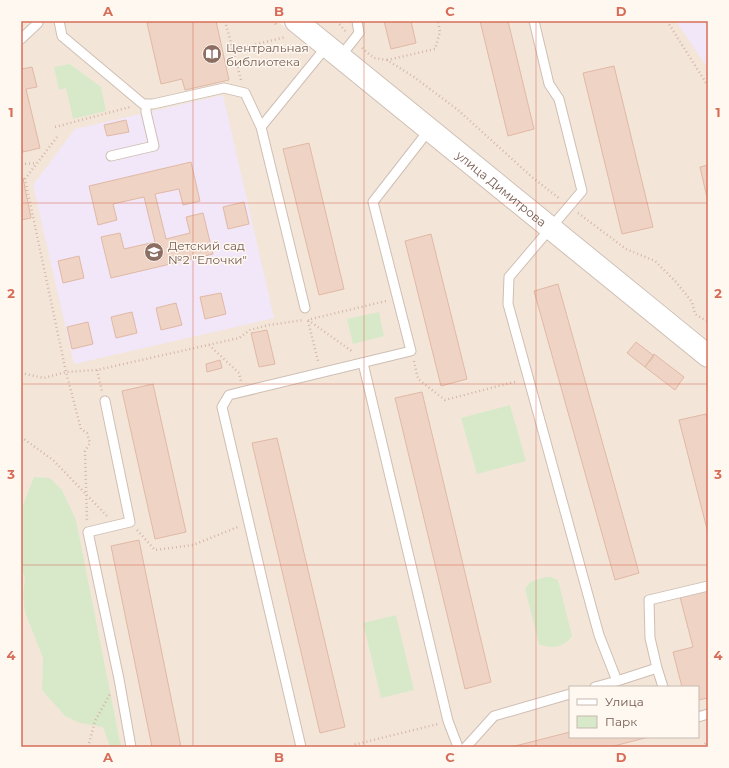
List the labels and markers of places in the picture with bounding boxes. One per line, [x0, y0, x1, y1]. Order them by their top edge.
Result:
place label: Центральная библиотека [226, 40, 309, 69]
library icon: Центральная библиотека [201, 43, 223, 65]
place label: Детский сад №2 "Елочки" [168, 238, 247, 267]
school or university icon: Детский сад №2 "Елочки" [143, 241, 165, 263]

